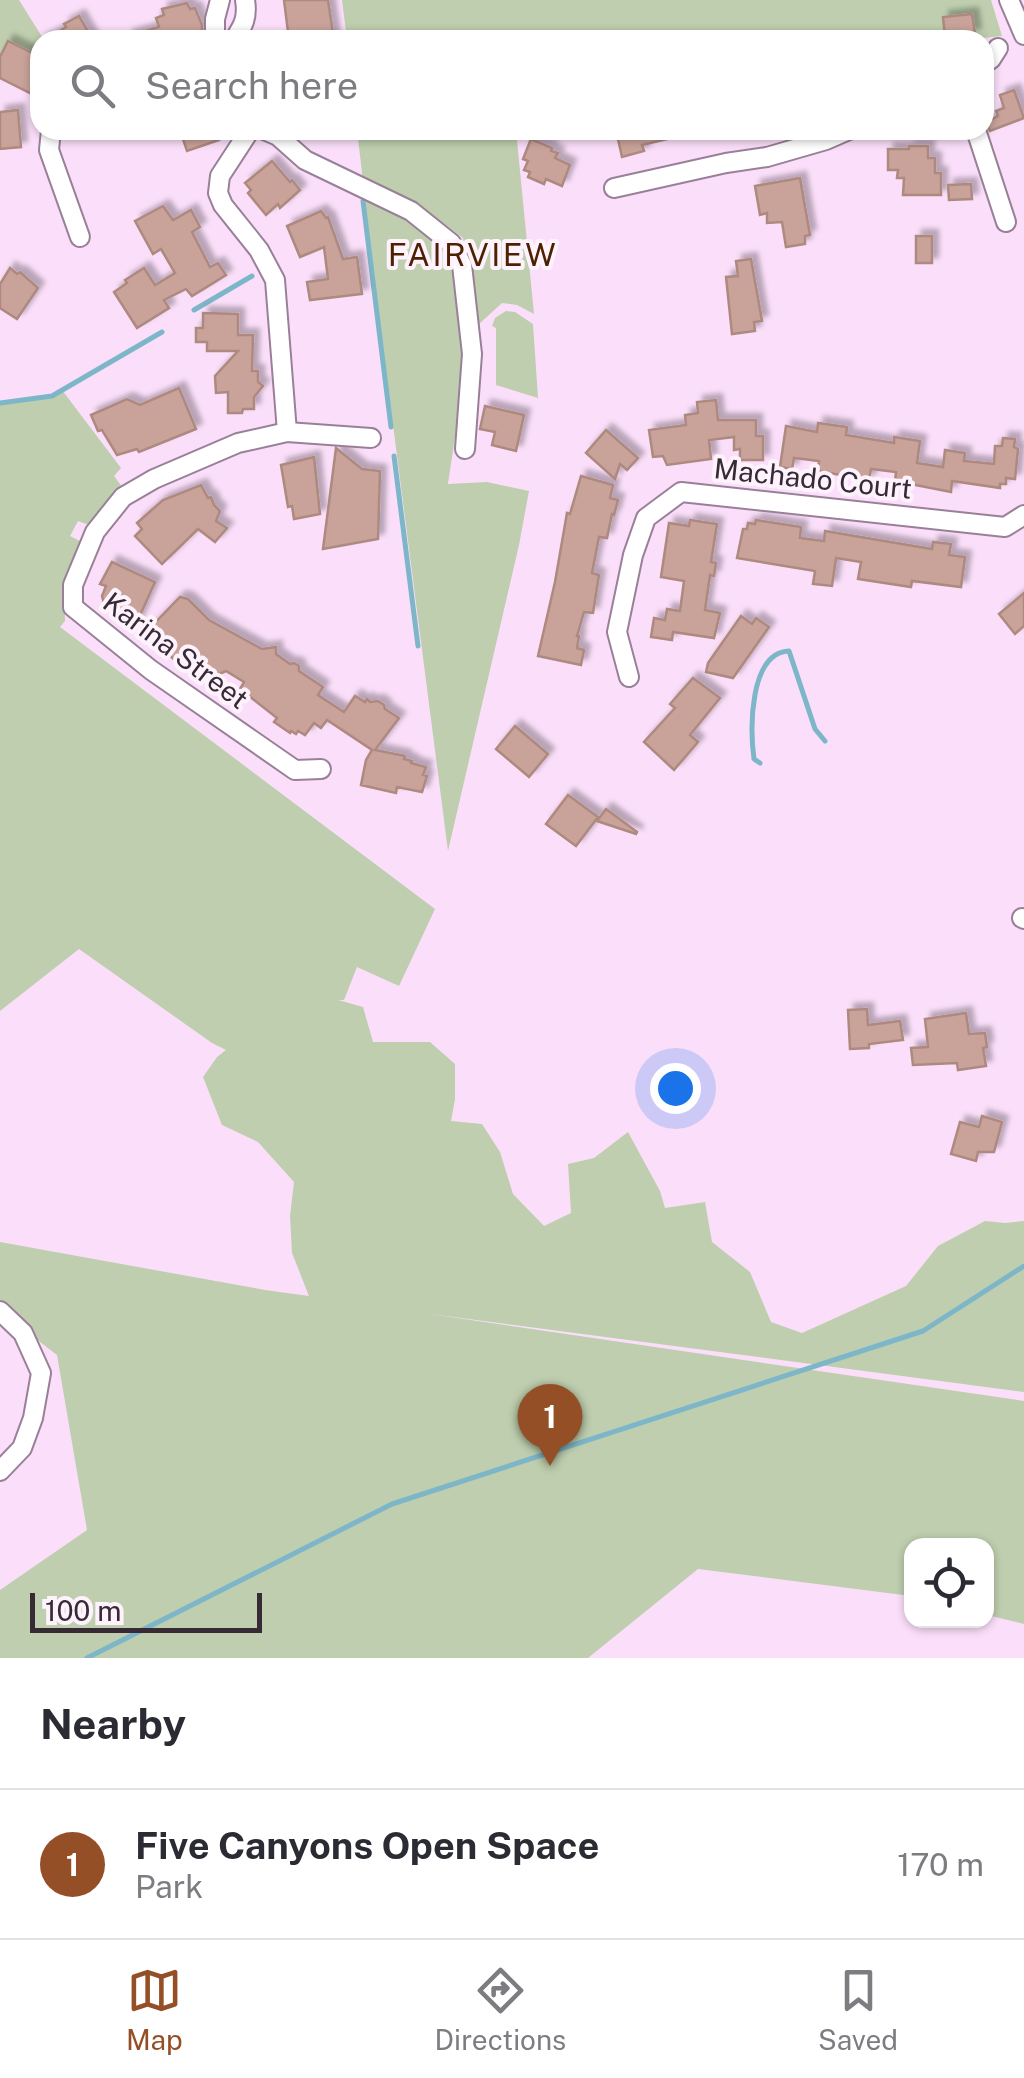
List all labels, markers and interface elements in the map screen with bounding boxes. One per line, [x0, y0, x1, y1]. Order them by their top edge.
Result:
search box [30, 30, 994, 140]
icon: search [65, 58, 120, 113]
text: Search here [145, 63, 358, 108]
district label: FAIRVIEW [388, 236, 558, 273]
street label: Machado Court [712, 451, 914, 505]
street label: Karina Street [97, 585, 255, 715]
your location [650, 1063, 701, 1114]
pin: 1 [518, 1384, 582, 1466]
map controls [904, 1538, 994, 1628]
button: locate [904, 1538, 994, 1628]
scale bar [30, 1588, 262, 1632]
text: 100 m [45, 1594, 122, 1627]
text: Nearby [40, 1699, 186, 1748]
text: Five Canyons Open Space [135, 1823, 599, 1868]
text: 1 [66, 1846, 79, 1883]
text: 170 m [897, 1846, 984, 1883]
text: Park [135, 1868, 203, 1905]
tab: Map [126, 1963, 183, 2056]
tab: Directions [435, 1963, 566, 2056]
tab: Saved [818, 1963, 898, 2056]

